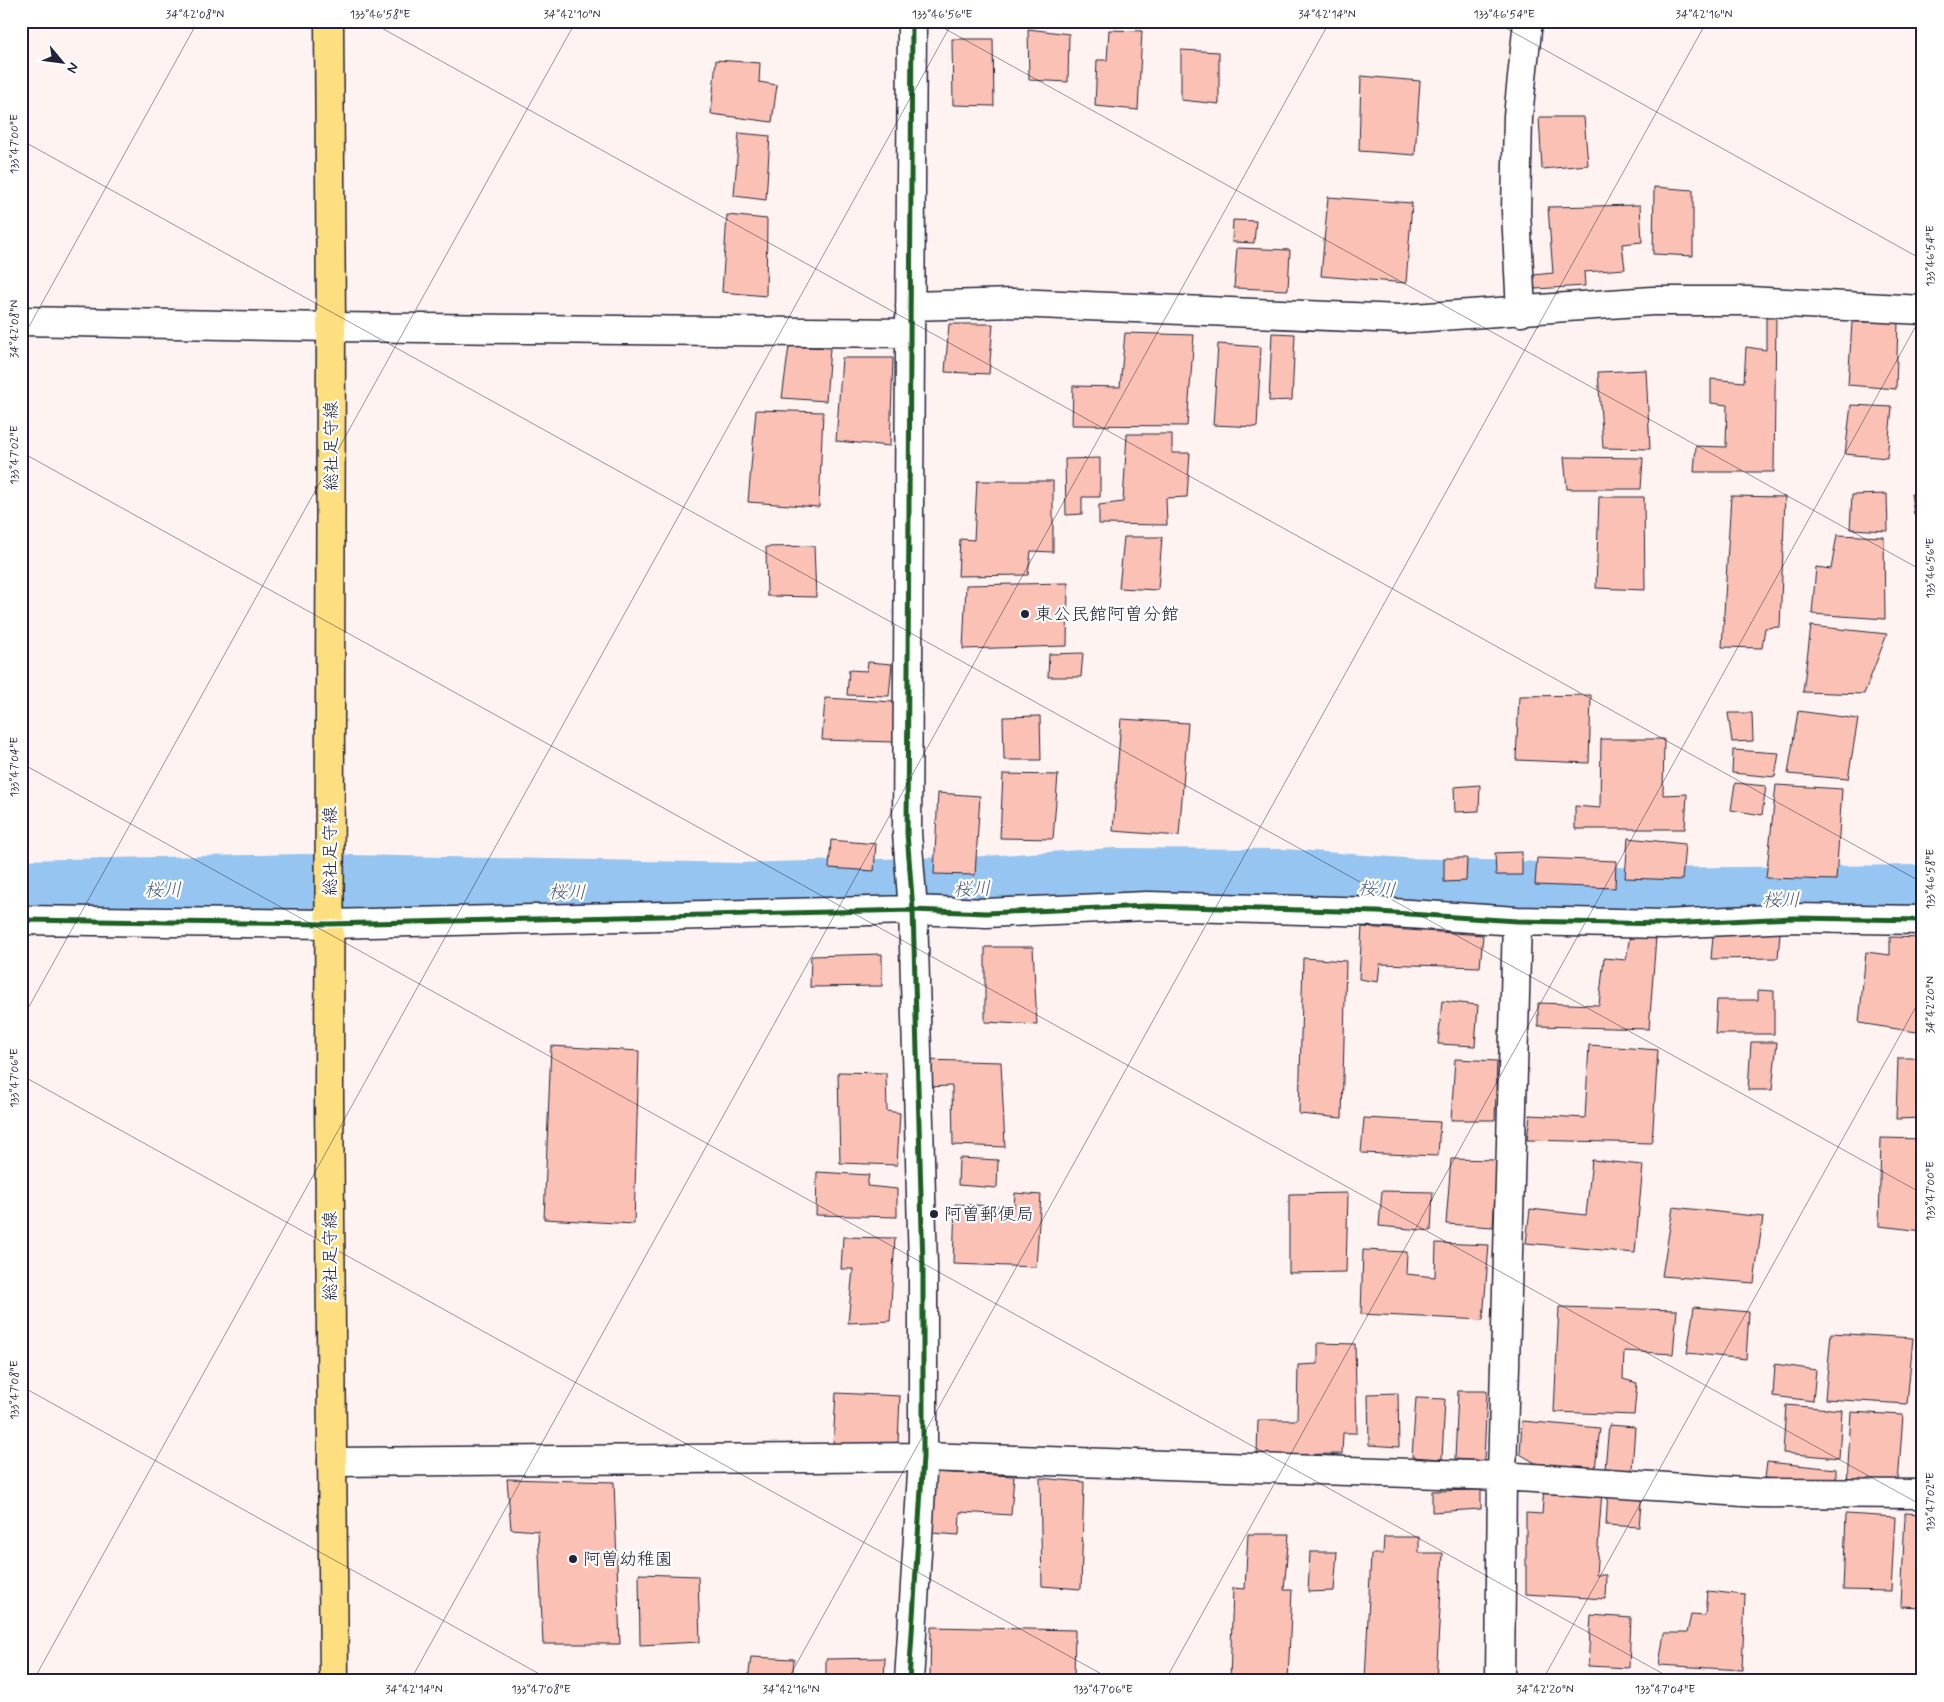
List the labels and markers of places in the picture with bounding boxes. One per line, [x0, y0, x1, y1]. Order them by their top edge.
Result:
place label: 東公民館阿曽分館 [1035, 603, 1179, 627]
marker: 東公民館阿曽分館 [1019, 608, 1031, 620]
place label: 阿曽郵便局 [944, 1203, 1034, 1227]
marker: 阿曽郵便局 [928, 1208, 940, 1220]
place label: 阿曽幼稚園 [583, 1548, 673, 1572]
marker: 阿曽幼稚園 [567, 1553, 579, 1565]

